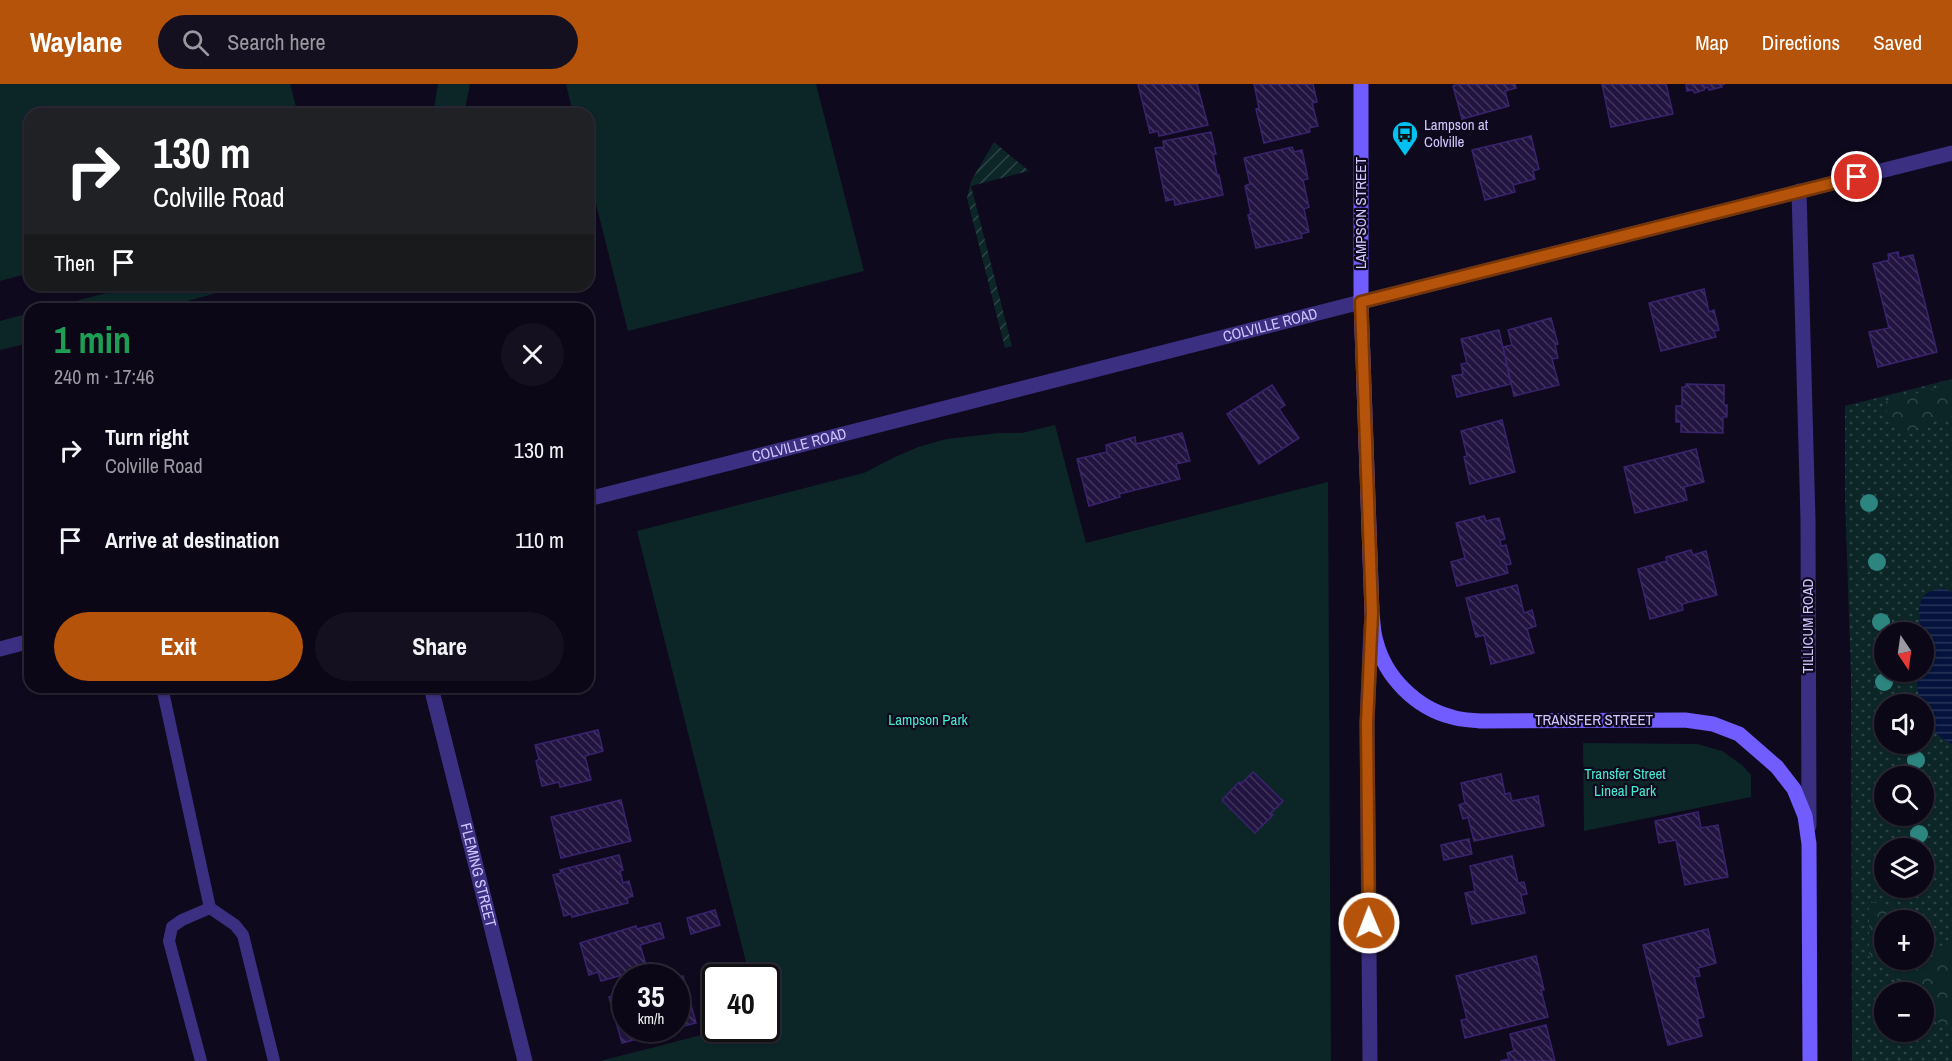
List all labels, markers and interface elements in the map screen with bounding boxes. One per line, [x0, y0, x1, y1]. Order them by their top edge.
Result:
search box [158, 15, 578, 69]
text: Waylane [30, 23, 122, 61]
icon: search [179, 26, 212, 59]
text: Search here [227, 27, 326, 57]
text: Map [1695, 28, 1729, 57]
text: Directions [1762, 28, 1840, 57]
text: Saved [1873, 28, 1922, 57]
place label: Lampson at Colville [1424, 114, 1489, 152]
bus stop icon: Lampson at Colville [1390, 119, 1420, 157]
text: 130 m [153, 125, 251, 181]
icon: right [54, 132, 132, 210]
pin [1831, 151, 1882, 202]
street label: LAMPSON STREET [1350, 156, 1371, 269]
icon: arrive [1840, 160, 1873, 193]
text: Colville Road [153, 179, 285, 215]
icon: arrive [107, 246, 140, 279]
text: Then [54, 248, 95, 278]
street label: COLVILLE ROAD [1220, 302, 1320, 347]
text: 1 min [54, 316, 131, 364]
button: close [501, 323, 564, 386]
text: 240 m · 17:46 [54, 363, 154, 390]
text: Turn right [105, 422, 189, 452]
street label: COLVILLE ROAD [750, 423, 849, 467]
icon: right [54, 434, 87, 467]
text: 130 m [514, 435, 564, 465]
text: Colville Road [105, 452, 203, 479]
icon: arrive [54, 524, 87, 557]
text: Arrive at destination [105, 525, 279, 555]
text: 110 m [515, 525, 564, 555]
street label: TILLICUM ROAD [1797, 578, 1818, 674]
button: Exit [54, 612, 303, 681]
button: Share [315, 612, 564, 681]
north arrow [1874, 622, 1934, 682]
map controls [1874, 622, 1934, 1042]
button: sound [1874, 694, 1934, 754]
park label: Lampson Park [888, 709, 968, 730]
street label: TRANSFER STREET [1535, 709, 1654, 730]
park label: Transfer Street Lineal Park [1584, 763, 1666, 801]
button: search [1874, 766, 1934, 826]
street label: FLEMING STREET [456, 821, 502, 930]
button: layers [1874, 838, 1934, 898]
position arrow [1337, 891, 1401, 955]
button: + [1874, 910, 1934, 970]
speed limit sign: 40 [702, 964, 780, 1042]
text: 35 [637, 976, 665, 1016]
button: − [1874, 982, 1934, 1042]
text: km/h [638, 1008, 664, 1029]

